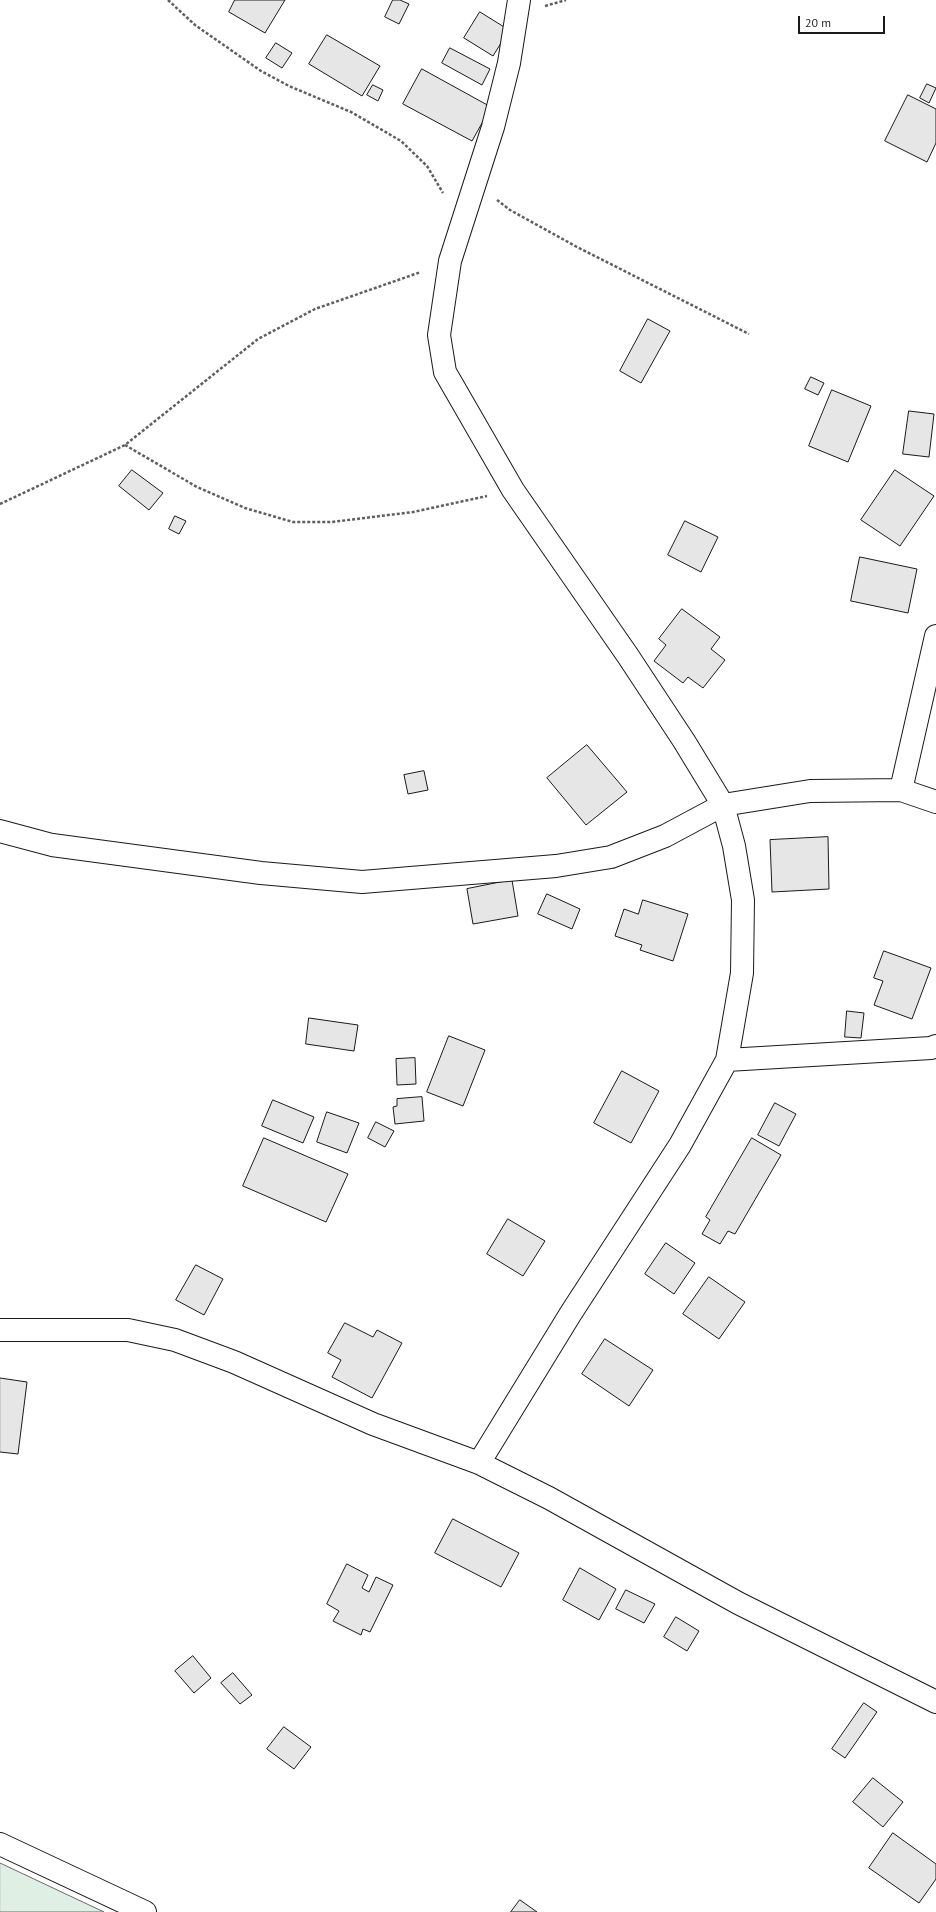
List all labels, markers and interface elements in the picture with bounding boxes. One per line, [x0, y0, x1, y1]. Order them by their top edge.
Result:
scale bar [800, 8, 887, 34]
text: 20 m [805, 15, 831, 30]

